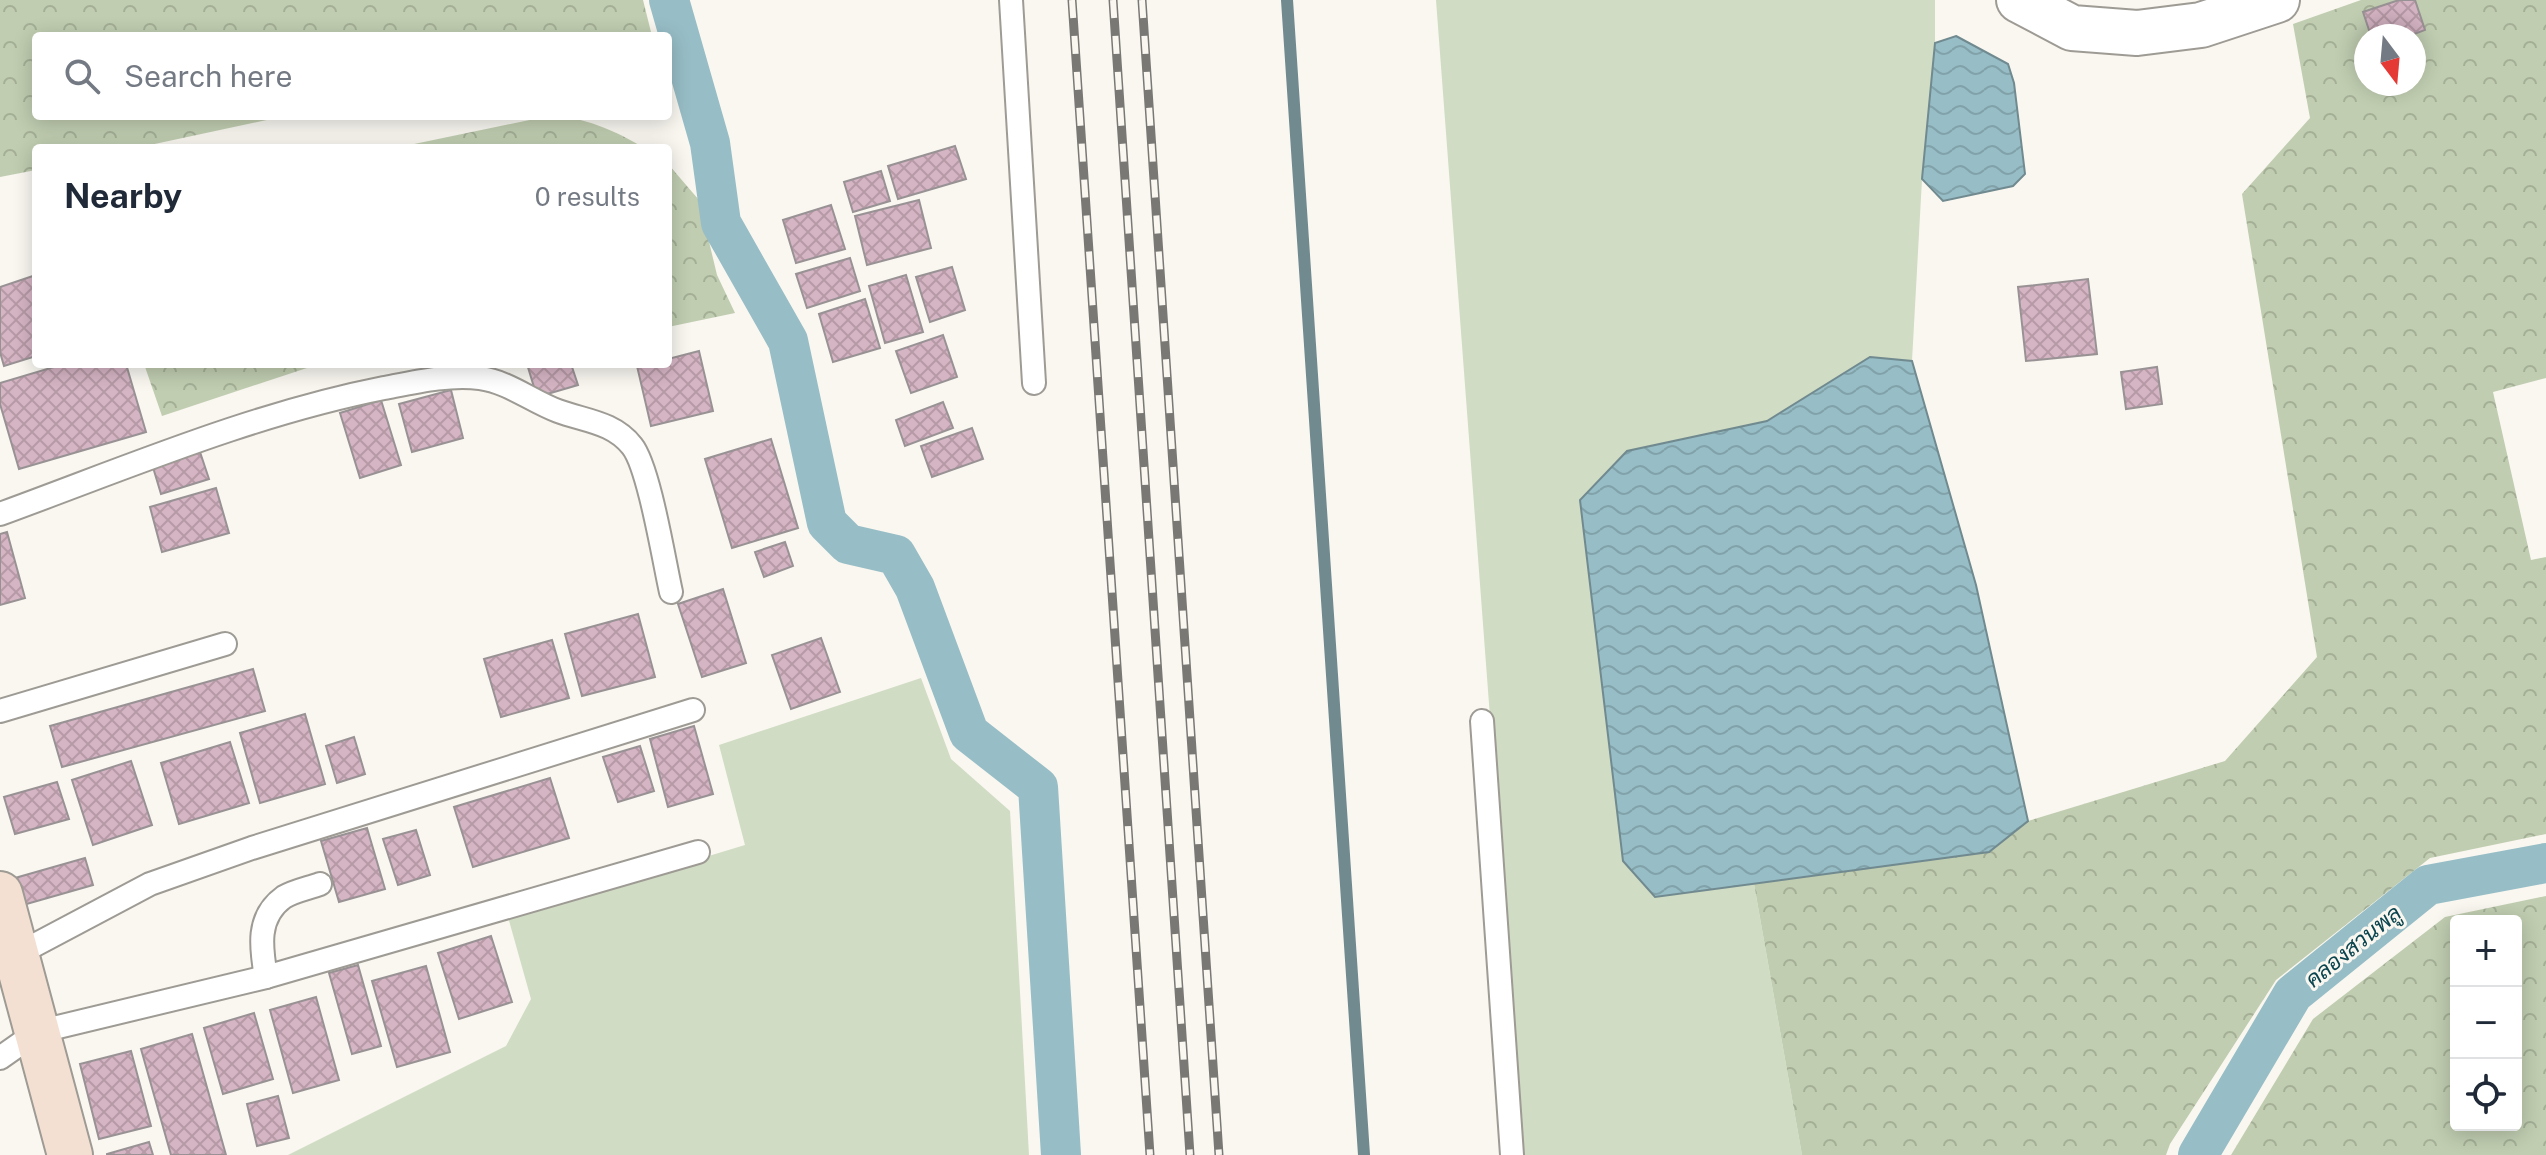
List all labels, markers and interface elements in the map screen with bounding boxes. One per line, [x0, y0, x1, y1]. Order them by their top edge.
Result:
north arrow [2354, 24, 2426, 96]
search box [32, 32, 672, 120]
icon: search [60, 54, 104, 98]
text: Search here [124, 58, 292, 94]
text: Nearby [64, 176, 182, 216]
text: 0 results [535, 181, 640, 212]
water label: คลองสวนพลู [2300, 900, 2408, 995]
map controls [2450, 915, 2522, 1131]
button: + [2450, 915, 2522, 987]
button: − [2450, 987, 2522, 1059]
button: locate [2450, 1059, 2522, 1131]

